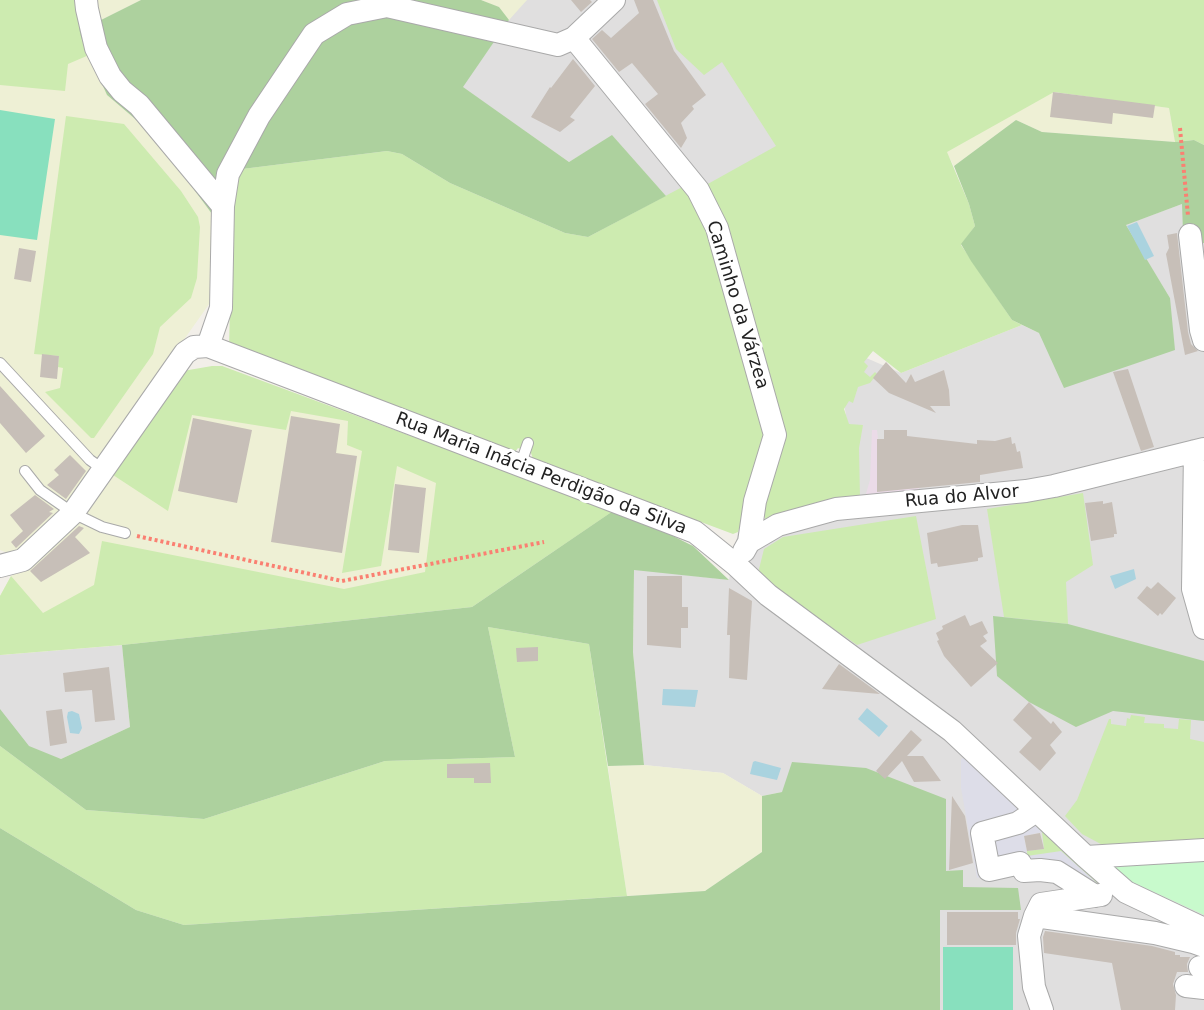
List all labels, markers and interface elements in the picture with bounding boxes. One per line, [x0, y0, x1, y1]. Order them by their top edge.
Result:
street label: Caminho da Várzea [701, 218, 773, 392]
street label: Rua Maria Inácia Perdigão da Silva [392, 408, 690, 540]
street label: Rua do Alvor [904, 481, 1020, 513]

